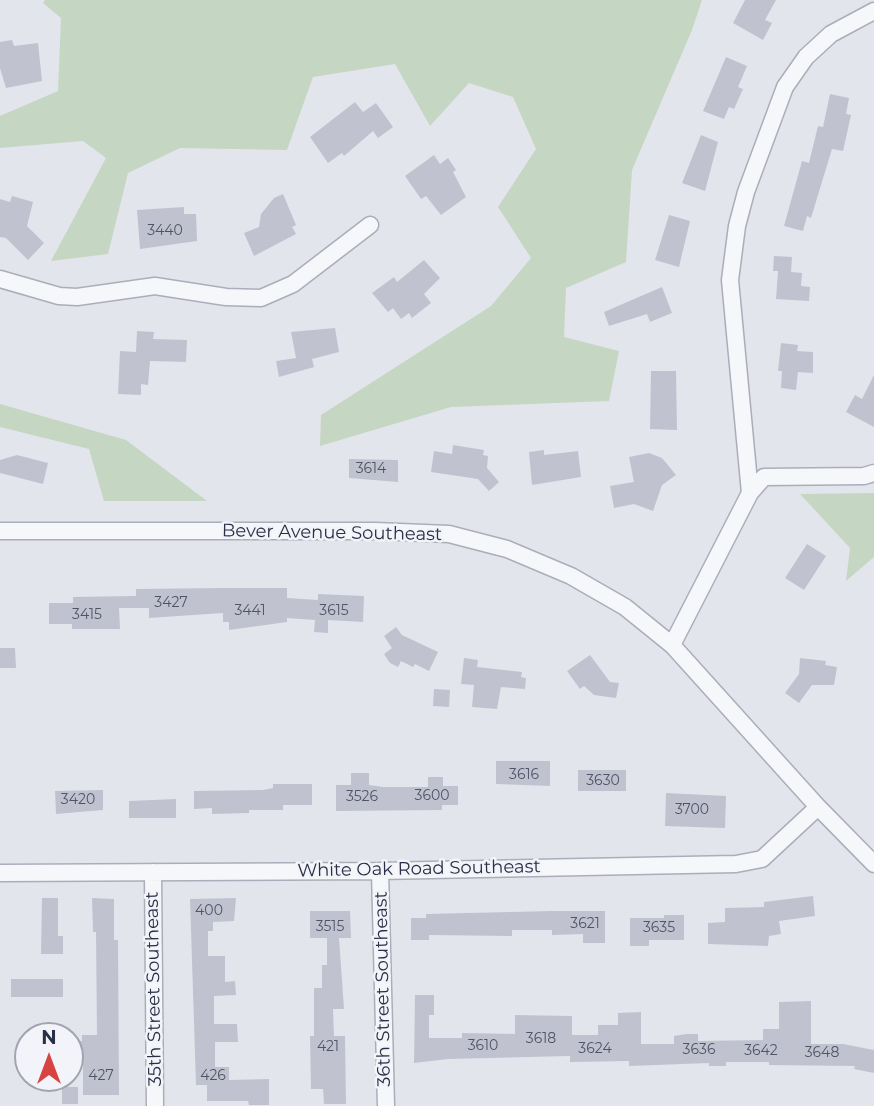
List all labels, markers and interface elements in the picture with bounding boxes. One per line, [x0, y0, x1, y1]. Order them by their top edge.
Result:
house number: 3440 [147, 223, 183, 239]
house number: 3614 [356, 461, 386, 477]
street label: Bever Avenue Southeast [222, 520, 442, 546]
house number: 3427 [154, 595, 188, 611]
house number: 3441 [234, 603, 266, 619]
house number: 3615 [319, 603, 349, 619]
house number: 3415 [72, 607, 102, 623]
house number: 3616 [509, 767, 539, 783]
house number: 3630 [586, 773, 620, 789]
house number: 3600 [415, 788, 449, 804]
house number: 3526 [346, 789, 378, 805]
house number: 3420 [61, 792, 95, 808]
house number: 3700 [675, 802, 709, 818]
street label: White Oak Road Southeast [297, 856, 541, 882]
street label: 35th Street Southeast [142, 891, 166, 1087]
street label: 36th Street Southeast [370, 891, 396, 1087]
house number: 400 [195, 903, 223, 919]
house number: 3621 [570, 916, 600, 932]
house number: 3515 [316, 919, 344, 935]
house number: 3635 [643, 920, 675, 936]
north arrow [14, 1022, 84, 1092]
text: N [41, 1026, 57, 1049]
house number: 3618 [526, 1031, 556, 1047]
house number: 3610 [468, 1038, 498, 1054]
house number: 421 [317, 1039, 339, 1055]
house number: 3624 [578, 1041, 612, 1057]
house number: 3636 [683, 1042, 715, 1058]
house number: 3642 [744, 1043, 778, 1059]
house number: 3648 [805, 1045, 839, 1061]
house number: 427 [88, 1068, 114, 1084]
house number: 426 [200, 1068, 226, 1084]

